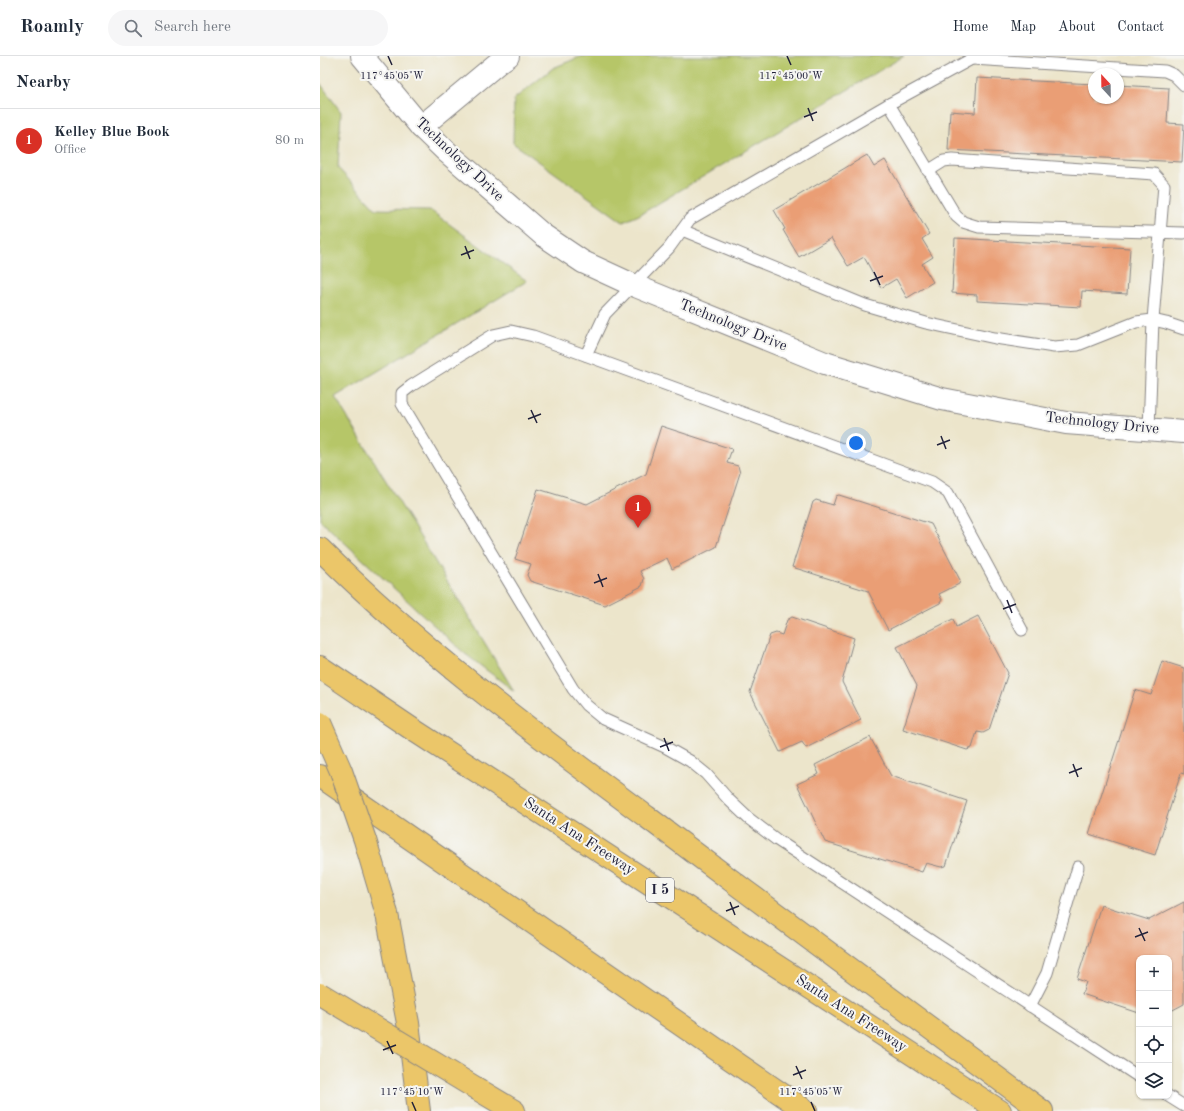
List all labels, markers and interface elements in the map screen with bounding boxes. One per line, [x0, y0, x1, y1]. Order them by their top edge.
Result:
search box [108, 10, 388, 46]
icon: search [122, 17, 144, 39]
text: Roamly [20, 18, 84, 37]
text: Search here [154, 20, 231, 35]
text: Home [953, 20, 988, 34]
text: Map [1010, 20, 1036, 34]
text: About [1058, 20, 1095, 34]
text: Contact [1117, 20, 1164, 34]
north arrow [1088, 68, 1124, 104]
text: 117°45'05"W [360, 71, 424, 81]
text: 117°45'00"W [759, 71, 823, 81]
text: Nearby [16, 74, 71, 91]
street label: Technology Drive [412, 115, 506, 205]
text: Kelley Blue Book [54, 125, 170, 140]
text: 1 [25, 134, 33, 147]
text: 80 m [275, 134, 304, 147]
text: Office [54, 143, 86, 156]
street label: Technology Drive [677, 298, 789, 354]
street label: Technology Drive [1044, 411, 1160, 437]
your location [846, 433, 866, 453]
pin: 1 [625, 495, 651, 528]
street label: Santa Ana Freeway [521, 796, 637, 879]
road number: I 5 [646, 878, 674, 902]
map controls [1136, 955, 1172, 1099]
button: + [1136, 955, 1172, 991]
street label: Santa Ana Freeway [793, 973, 909, 1056]
button: − [1136, 991, 1172, 1027]
button: locate [1136, 1027, 1172, 1063]
button: layers [1136, 1063, 1172, 1099]
text: 117°45'10"W [380, 1087, 444, 1097]
text: 117°45'05"W [779, 1087, 843, 1097]

